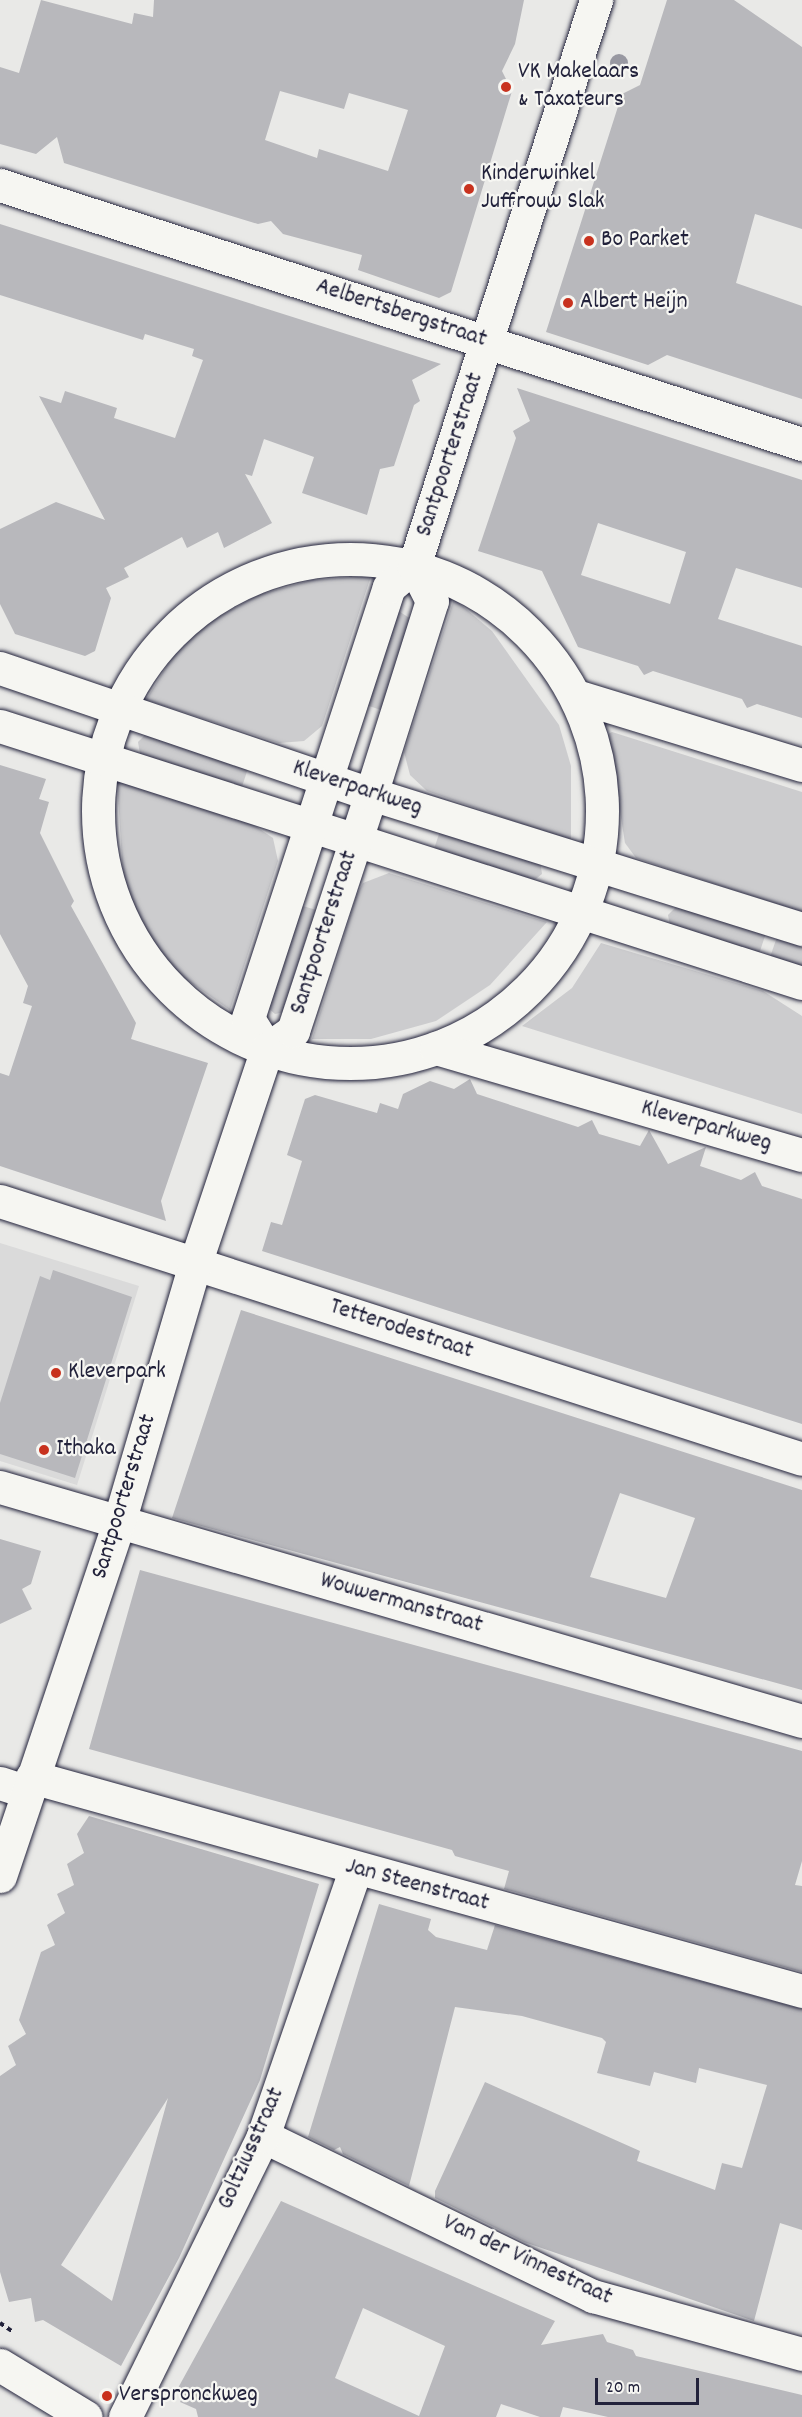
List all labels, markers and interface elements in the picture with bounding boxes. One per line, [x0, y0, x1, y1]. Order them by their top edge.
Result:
place label: VK Makelaars & Taxateurs [518, 59, 639, 115]
marker: VK Makelaars & Taxateurs [499, 80, 513, 94]
place label: Kinderwinkel Juffrouw Slak [481, 161, 605, 217]
marker: Kinderwinkel Juffrouw Slak [462, 182, 476, 196]
place label: Bo Parket [601, 227, 689, 255]
marker: Bo Parket [582, 234, 596, 248]
street label: Aelbertsbergstraat [312, 273, 490, 355]
place label: Albert Heijn [580, 289, 688, 317]
marker: Albert Heijn [561, 296, 575, 310]
street label: Santpoorterstraat [411, 369, 491, 541]
street label: Kleverparkweg [289, 755, 425, 823]
street label: Santpoorterstraat [285, 847, 365, 1019]
street label: Kleverparkweg [637, 1095, 775, 1159]
street label: Tetterodestraat [326, 1293, 476, 1367]
place label: Kleverpark [68, 1359, 166, 1387]
marker: Kleverpark [49, 1366, 63, 1380]
street label: Santpoorterstraat [86, 1411, 164, 1583]
place label: Ithaka [56, 1436, 116, 1464]
marker: Ithaka [37, 1443, 51, 1457]
street label: Wouwermanstraat [316, 1567, 486, 1641]
street label: Jan Steenstraat [342, 1853, 492, 1919]
street label: Goltziusstraat [212, 2084, 292, 2214]
street label: Van der Vinnestraat [438, 2209, 616, 2313]
scale bar [598, 2366, 702, 2404]
text: 20 m [606, 2376, 640, 2401]
place label: Verspronckweg [119, 2382, 258, 2410]
marker: Verspronckweg [100, 2389, 114, 2403]

